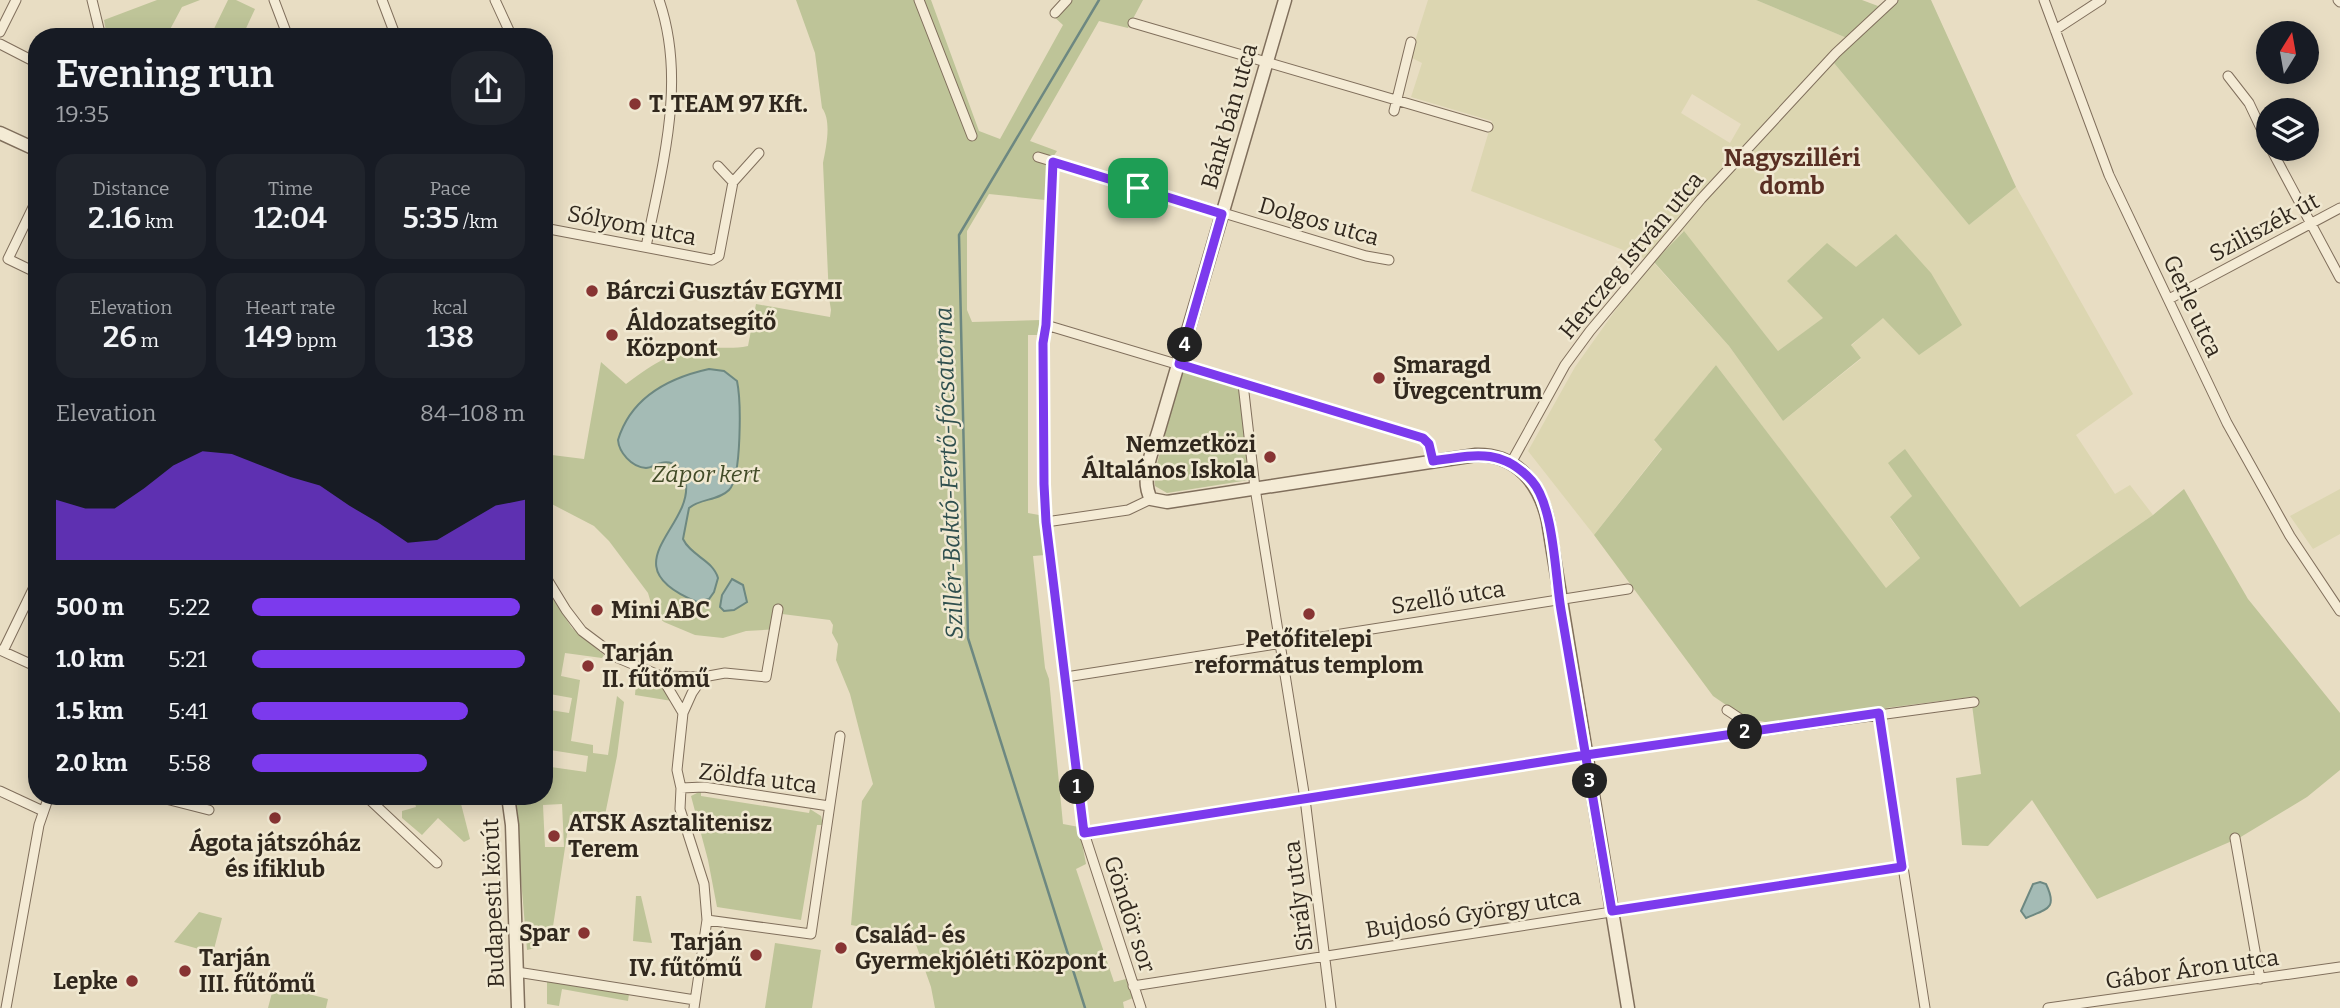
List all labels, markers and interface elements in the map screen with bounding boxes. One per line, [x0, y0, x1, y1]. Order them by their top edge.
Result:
north arrow [2256, 21, 2319, 84]
map controls [2256, 21, 2319, 161]
street label: Bánk bán utca [1195, 39, 1263, 192]
text: Evening run [56, 51, 274, 97]
button: share [451, 51, 525, 125]
place label: T. TEAM 97 Kft. [649, 90, 808, 118]
marker: T. TEAM 97 Kft. [627, 96, 643, 112]
button: layers [2256, 98, 2319, 161]
text: 19:35 [56, 100, 109, 128]
district label: Nagyszilléri domb [1724, 144, 1861, 200]
pin [1108, 158, 1168, 218]
street label: Herczeg István utca [1553, 165, 1709, 344]
icon: arrive [1119, 169, 1157, 207]
text: Distance [92, 177, 169, 200]
text: Time [268, 177, 313, 200]
text: Pace [430, 177, 471, 200]
street label: Sziliszék út [2204, 186, 2324, 268]
street label: Dolgos utca [1256, 190, 1383, 252]
street label: Sólyom utca [565, 199, 699, 251]
text: 2.16 [88, 200, 141, 236]
text: 12:04 [254, 200, 327, 236]
text: 5:35 [403, 200, 459, 236]
text: km [141, 210, 174, 233]
text: /km [459, 210, 498, 233]
street label: Gerle utca [2157, 251, 2229, 362]
place label: Bárczi Gusztáv EGYMI [606, 277, 843, 305]
marker: Bárczi Gusztáv EGYMI [584, 283, 600, 299]
text: Elevation [89, 296, 172, 319]
text: Heart rate [246, 296, 335, 319]
text: kcal [432, 296, 468, 319]
place label: Áldozatsegítő Központ [626, 306, 776, 362]
water label: Szillér-Baktó-Fertő-főcsatorna [929, 306, 969, 640]
text: 26 [103, 319, 137, 355]
text: 149 [244, 319, 293, 355]
text: 138 [426, 319, 474, 355]
marker: Áldozatsegítő Központ [604, 327, 620, 343]
pin: 4 [1168, 328, 1202, 362]
text: m [137, 329, 159, 352]
text: bpm [293, 329, 337, 352]
text: 4 [1179, 333, 1190, 356]
place label: Smaragd Üvegcentrum [1393, 351, 1543, 405]
marker: Smaragd Üvegcentrum [1371, 370, 1387, 386]
text: Elevation [56, 399, 156, 427]
text: 84–108 m [420, 399, 525, 427]
place label: Nemzetközi Általános Iskola [1082, 430, 1256, 484]
marker: Nemzetközi Általános Iskola [1262, 449, 1278, 465]
park label: Zápor kert [652, 460, 761, 488]
street label: Szellő utca [1389, 574, 1507, 620]
text: 500 m [56, 593, 124, 621]
text: 5:22 [168, 593, 210, 621]
place label: Mini ABC [611, 596, 710, 624]
marker: Mini ABC [589, 602, 605, 618]
marker: Petőfitelepi református templom [1301, 606, 1317, 622]
place label: Petőfitelepi református templom [1195, 625, 1424, 679]
place label: Tarján II. fűtőmű [602, 639, 710, 693]
text: 1.0 km [56, 645, 125, 673]
text: 5:21 [168, 645, 207, 673]
marker: Tarján II. fűtőmű [580, 658, 596, 674]
text: 1.5 km [56, 697, 123, 725]
text: 5:41 [168, 697, 208, 725]
pin: 2 [1728, 714, 1762, 750]
text: 2 [1739, 720, 1750, 743]
text: 2.0 km [56, 749, 127, 777]
text: 5:58 [168, 749, 211, 777]
street label: Zöldfa utca [697, 757, 819, 799]
pin: 3 [1572, 764, 1608, 798]
text: 3 [1584, 769, 1595, 792]
pin: 1 [1060, 770, 1094, 804]
text: 1 [1072, 775, 1081, 798]
place label: ATSK Asztalitenisz Terem [568, 809, 772, 863]
marker: Ágota játszóház és ifiklub [267, 810, 283, 826]
street label: Budapesti körút [476, 818, 510, 988]
place label: Ágota játszóház és ifiklub [189, 827, 361, 883]
marker: ATSK Asztalitenisz Terem [546, 828, 562, 844]
street label: Sirály utca [1277, 839, 1319, 953]
street label: Göndör sor [1098, 852, 1162, 976]
street label: Bujdosó György utca [1363, 882, 1583, 944]
place label: Spar [519, 919, 570, 947]
place label: Család- és Gyermekjóléti Központ [855, 921, 1107, 975]
marker: Spar [576, 925, 592, 941]
place label: Tarján IV. fűtőmű [629, 928, 742, 982]
marker: Család- és Gyermekjóléti Központ [833, 940, 849, 956]
street label: Gábor Áron utca [2104, 943, 2281, 995]
place label: Tarján III. fűtőmű [199, 944, 316, 998]
marker: Tarján IV. fűtőmű [748, 947, 764, 963]
marker: Tarján III. fűtőmű [177, 963, 193, 979]
place label: Lepke [53, 967, 118, 995]
marker: Lepke [124, 973, 140, 989]

